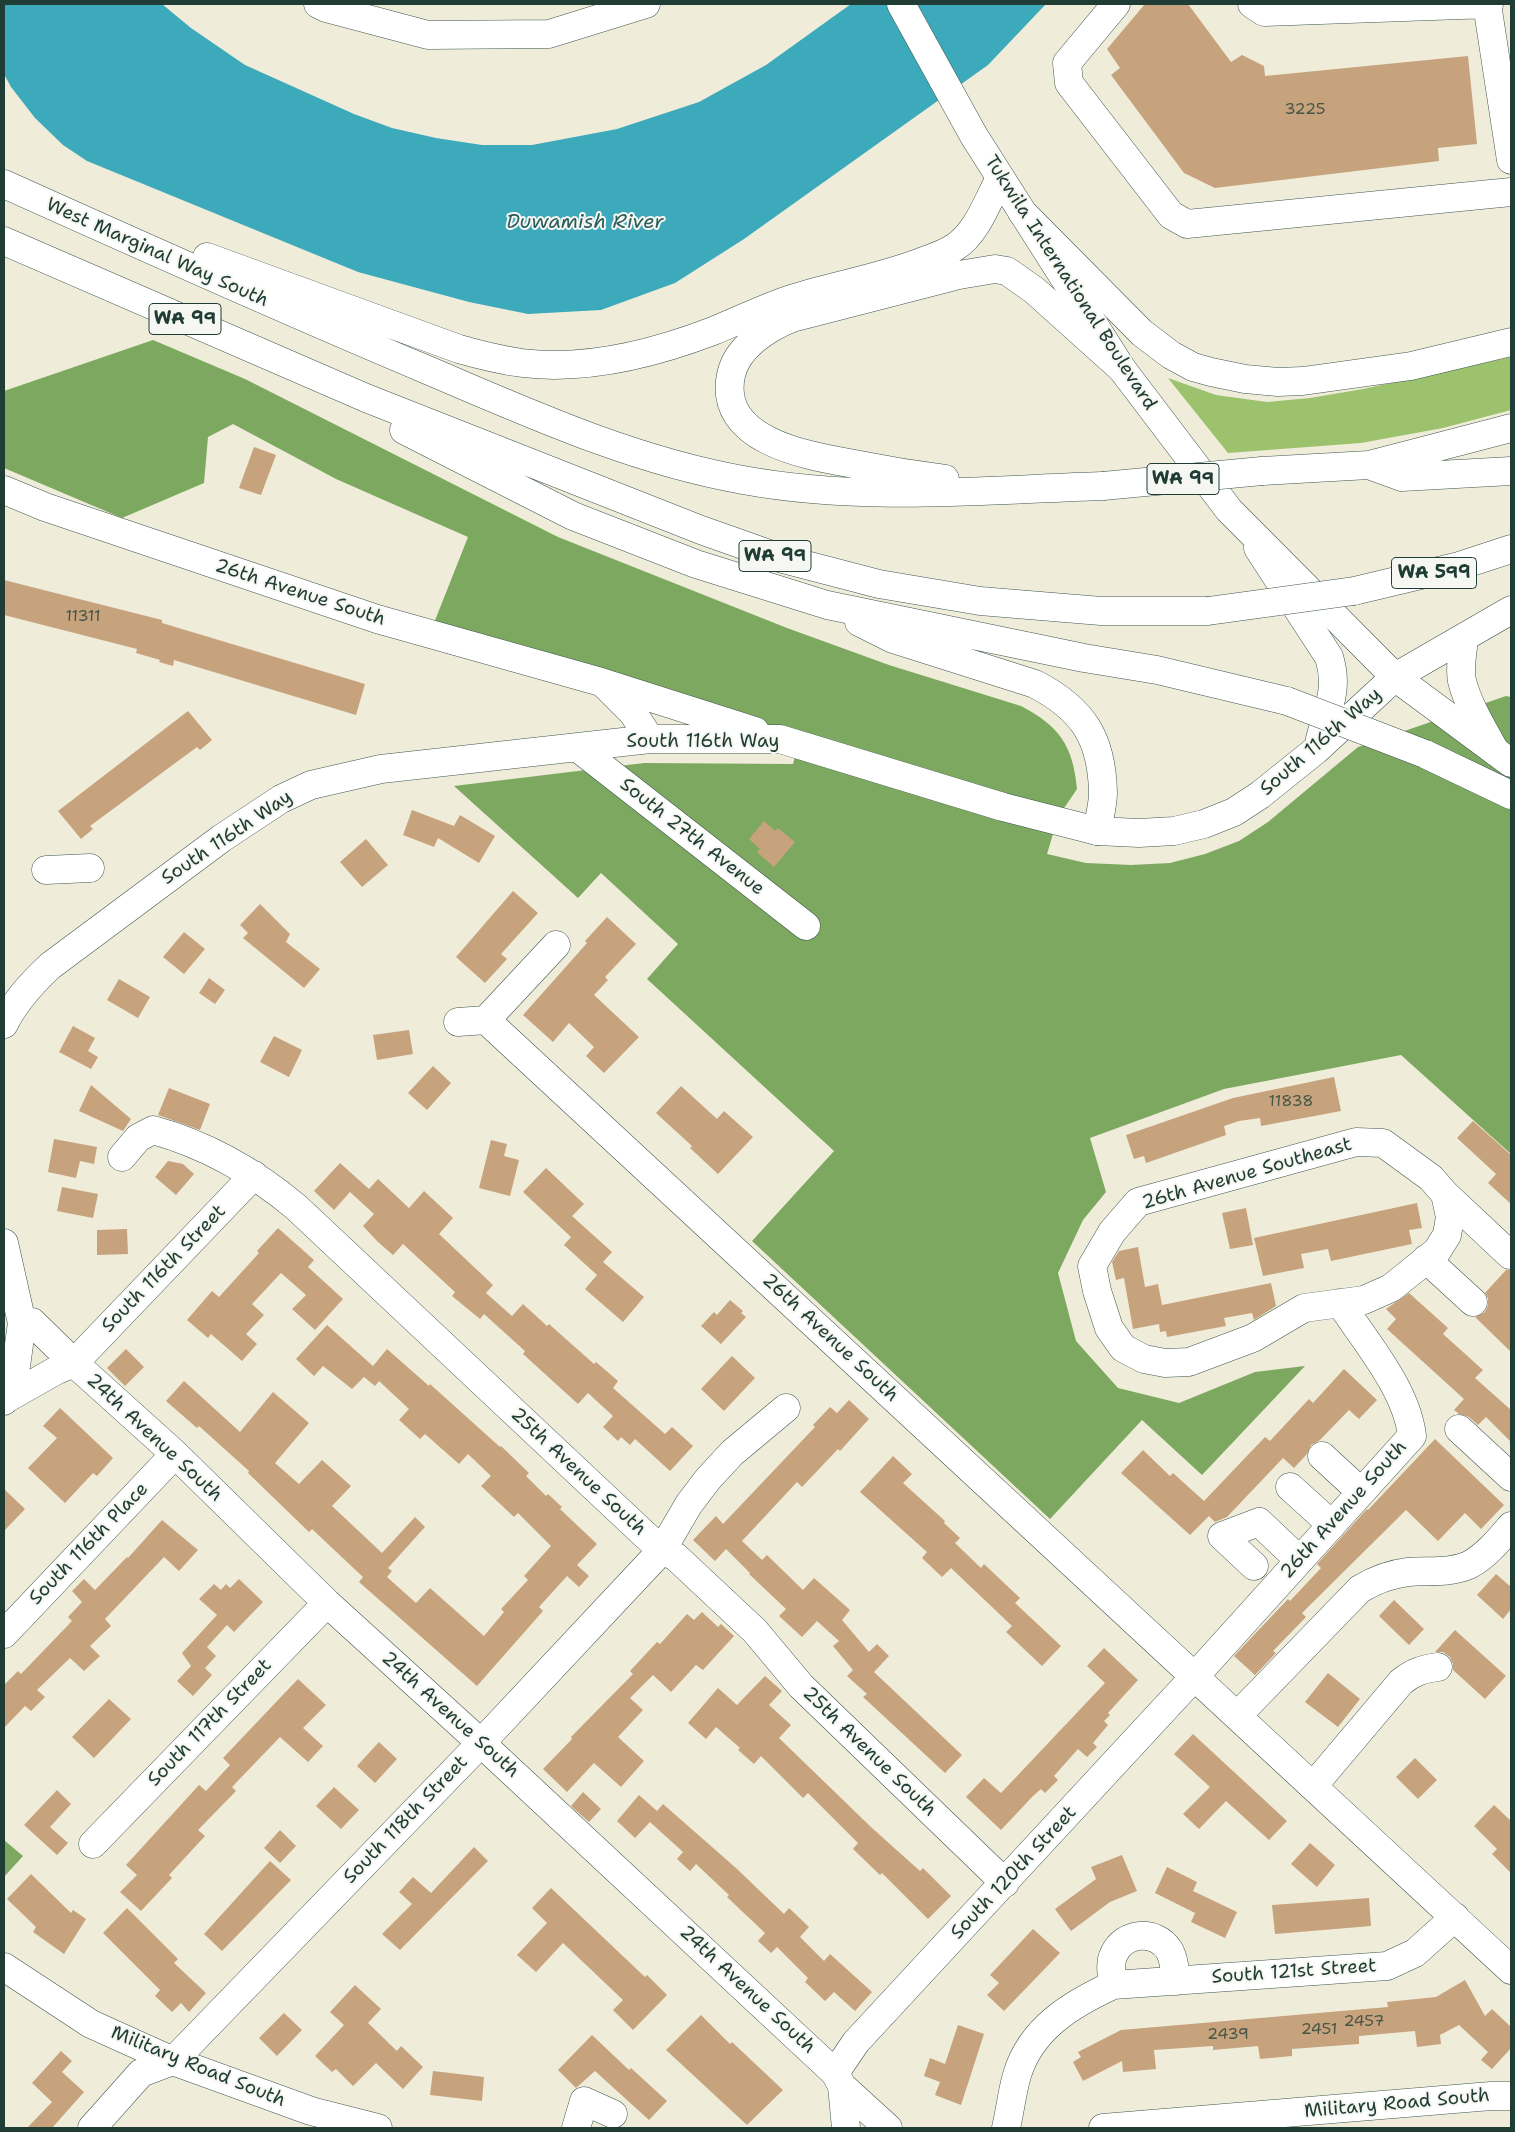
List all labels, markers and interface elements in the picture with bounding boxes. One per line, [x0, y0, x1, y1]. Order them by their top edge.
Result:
house number: 3225 [1284, 100, 1326, 120]
street label: Tukwila International Boulevard [979, 151, 1161, 415]
street label: West Marginal Way South [42, 194, 272, 312]
water label: Duwamish River [506, 211, 664, 235]
road number: WA 99 [149, 304, 221, 334]
road number: WA 99 [1147, 464, 1219, 494]
road number: WA 99 [739, 540, 811, 572]
street label: 26th Avenue South [212, 555, 388, 631]
road number: WA 599 [1392, 558, 1476, 588]
house number: 11311 [65, 607, 101, 627]
street label: South 116th Way [1256, 683, 1386, 801]
street label: South 116th Way [627, 731, 779, 753]
street label: South 27th Avenue [615, 773, 769, 901]
street label: South 116th Way [157, 786, 297, 890]
house number: 11838 [1269, 1092, 1313, 1112]
street label: 26th Avenue Southeast [1139, 1133, 1355, 1215]
street label: South 116th Street [97, 1200, 231, 1338]
street label: 26th Avenue South [757, 1269, 903, 1407]
street label: 24th Avenue South [81, 1369, 227, 1507]
street label: 25th Avenue South [506, 1403, 650, 1541]
street label: 26th Avenue South [1276, 1436, 1412, 1584]
street label: South 116th Place [25, 1478, 153, 1610]
street label: 24th Avenue South [376, 1647, 524, 1783]
street label: South 117th Street [143, 1654, 277, 1792]
street label: 25th Avenue South [797, 1682, 941, 1822]
street label: South 118th Street [339, 1751, 473, 1889]
street label: South 120th Street [946, 1802, 1082, 1944]
street label: 24th Avenue South [674, 1921, 820, 2059]
street label: South 121st Street [1211, 1955, 1377, 1989]
house number: 2457 [1343, 2012, 1385, 2032]
house number: 2451 [1301, 2020, 1337, 2040]
street label: Military Road South [107, 2022, 289, 2112]
house number: 2439 [1207, 2025, 1249, 2045]
street label: Military Road South [1303, 2085, 1491, 2123]

